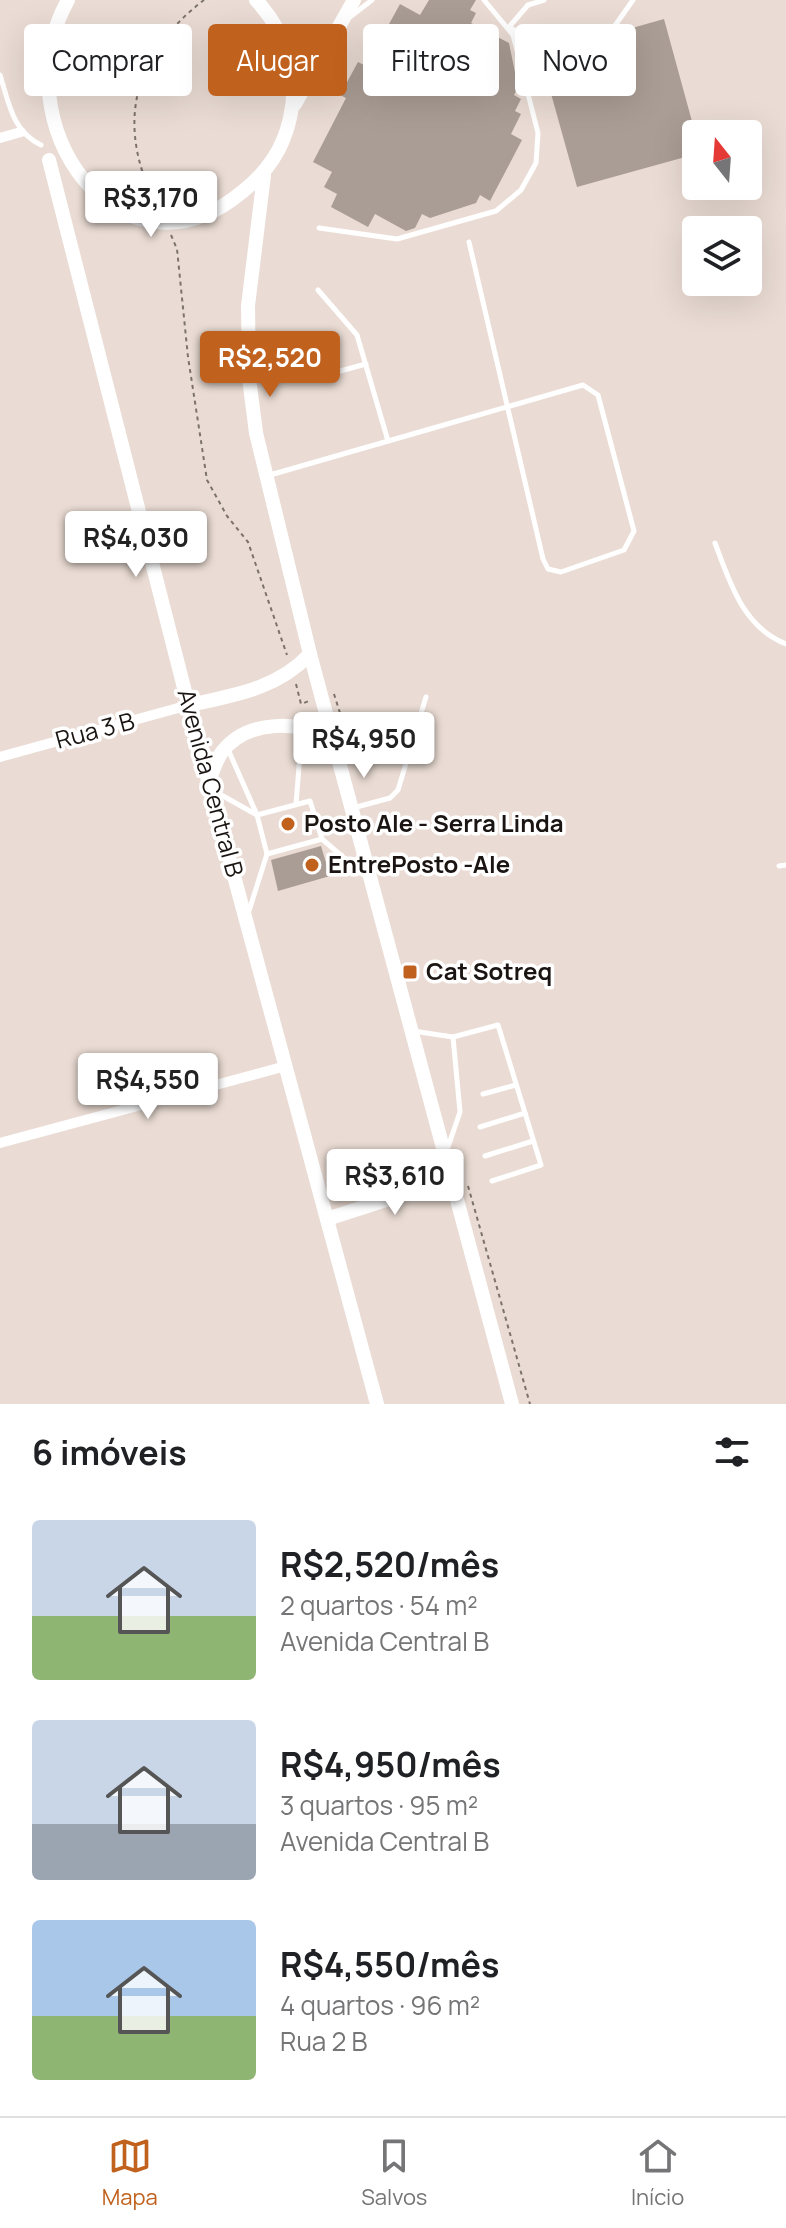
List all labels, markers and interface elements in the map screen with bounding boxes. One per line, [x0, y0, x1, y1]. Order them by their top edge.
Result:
chip: Comprar [24, 24, 192, 96]
chip: Alugar [208, 24, 347, 96]
chip: Filtros [363, 24, 499, 96]
chip: Novo [515, 24, 636, 96]
north arrow [682, 120, 762, 200]
map controls [682, 120, 762, 296]
pin: R$3,170 [77, 171, 225, 239]
text: R$3,170 [103, 179, 199, 215]
button: layers [682, 216, 762, 296]
pin: R$2,520 [196, 331, 344, 399]
text: R$2,520 [218, 339, 322, 375]
pin: R$4,030 [62, 511, 210, 579]
text: R$4,030 [83, 519, 189, 555]
street label: Avenida Central B [171, 685, 252, 880]
street label: Rua 3 B [52, 703, 138, 756]
pin: R$4,950 [290, 712, 438, 780]
text: R$4,950 [311, 720, 417, 756]
place label: Posto Ale - Serra Linda [304, 806, 564, 839]
marker: Posto Ale - Serra Linda [279, 815, 297, 833]
place label: EntrePosto -Ale [328, 847, 510, 880]
marker: EntrePosto -Ale [303, 856, 321, 874]
place label: Cat Sotreq [426, 954, 552, 987]
marker: Cat Sotreq [401, 963, 419, 981]
pin: R$4,550 [74, 1053, 222, 1121]
text: R$4,550 [96, 1061, 200, 1097]
pin: R$3,610 [321, 1149, 469, 1217]
text: R$3,610 [345, 1157, 445, 1193]
text: 6 imóveis [32, 1429, 187, 1475]
icon: filters [710, 1430, 754, 1474]
text: R$2,520/mês [280, 1541, 499, 1587]
icon: home [96, 1552, 192, 1648]
text: 2 quartos · 54 m² [280, 1587, 478, 1623]
text: Avenida Central B [280, 1623, 489, 1659]
text: R$4,950/mês [280, 1741, 501, 1787]
icon: home [96, 1752, 192, 1848]
text: 3 quartos · 95 m² [280, 1787, 478, 1823]
text: Avenida Central B [280, 1823, 489, 1859]
text: R$4,550/mês [280, 1941, 500, 1987]
icon: home [96, 1952, 192, 2048]
text: 4 quartos · 96 m² [280, 1987, 480, 2023]
text: Rua 2 B [280, 2023, 367, 2059]
tab: Mapa [102, 2134, 158, 2212]
tab: Salvos [361, 2134, 427, 2212]
tab: Início [631, 2134, 684, 2212]

